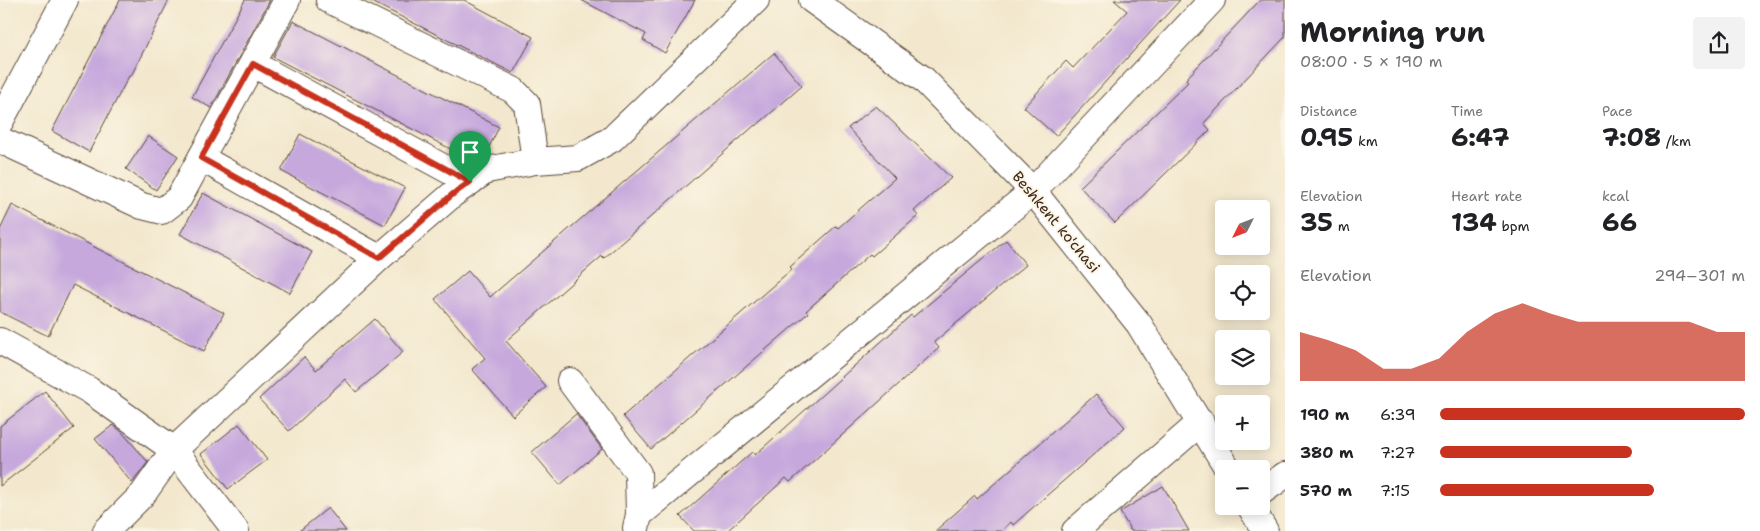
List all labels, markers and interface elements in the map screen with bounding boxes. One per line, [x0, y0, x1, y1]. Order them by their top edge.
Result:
text: Morning run [1300, 13, 1485, 51]
button: share [1693, 17, 1745, 69]
text: 08:00 · 5 × 190 m [1300, 51, 1442, 72]
text: Distance [1300, 102, 1357, 120]
text: Time [1451, 102, 1483, 120]
text: Pace [1602, 102, 1633, 120]
text: 0.95 [1300, 120, 1353, 154]
text: 6:47 [1451, 120, 1510, 154]
text: 7:08 [1602, 120, 1661, 154]
pin [449, 131, 491, 182]
text: km [1353, 132, 1378, 150]
text: /km [1661, 132, 1691, 150]
icon: arrive [456, 138, 484, 166]
street label: Beshkent ko'chasi [1008, 167, 1104, 277]
text: Elevation [1300, 187, 1363, 205]
text: Heart rate [1451, 187, 1522, 205]
text: kcal [1602, 187, 1629, 205]
north arrow [1215, 200, 1270, 255]
map controls [1215, 200, 1270, 515]
text: 35 [1300, 205, 1333, 239]
text: 134 [1451, 205, 1497, 239]
text: 66 [1602, 205, 1637, 239]
text: m [1333, 217, 1350, 235]
text: bpm [1497, 217, 1530, 235]
button: locate [1215, 265, 1270, 320]
text: Elevation [1300, 265, 1372, 286]
text: 294–301 m [1654, 265, 1745, 286]
button: layers [1215, 330, 1270, 385]
button: + [1215, 395, 1270, 450]
text: 190 m [1300, 404, 1349, 425]
text: 6:39 [1380, 404, 1416, 425]
text: 380 m [1300, 442, 1354, 463]
text: 7:27 [1380, 442, 1415, 463]
button: − [1215, 460, 1270, 515]
text: 570 m [1300, 480, 1352, 501]
text: 7:15 [1380, 480, 1410, 501]

